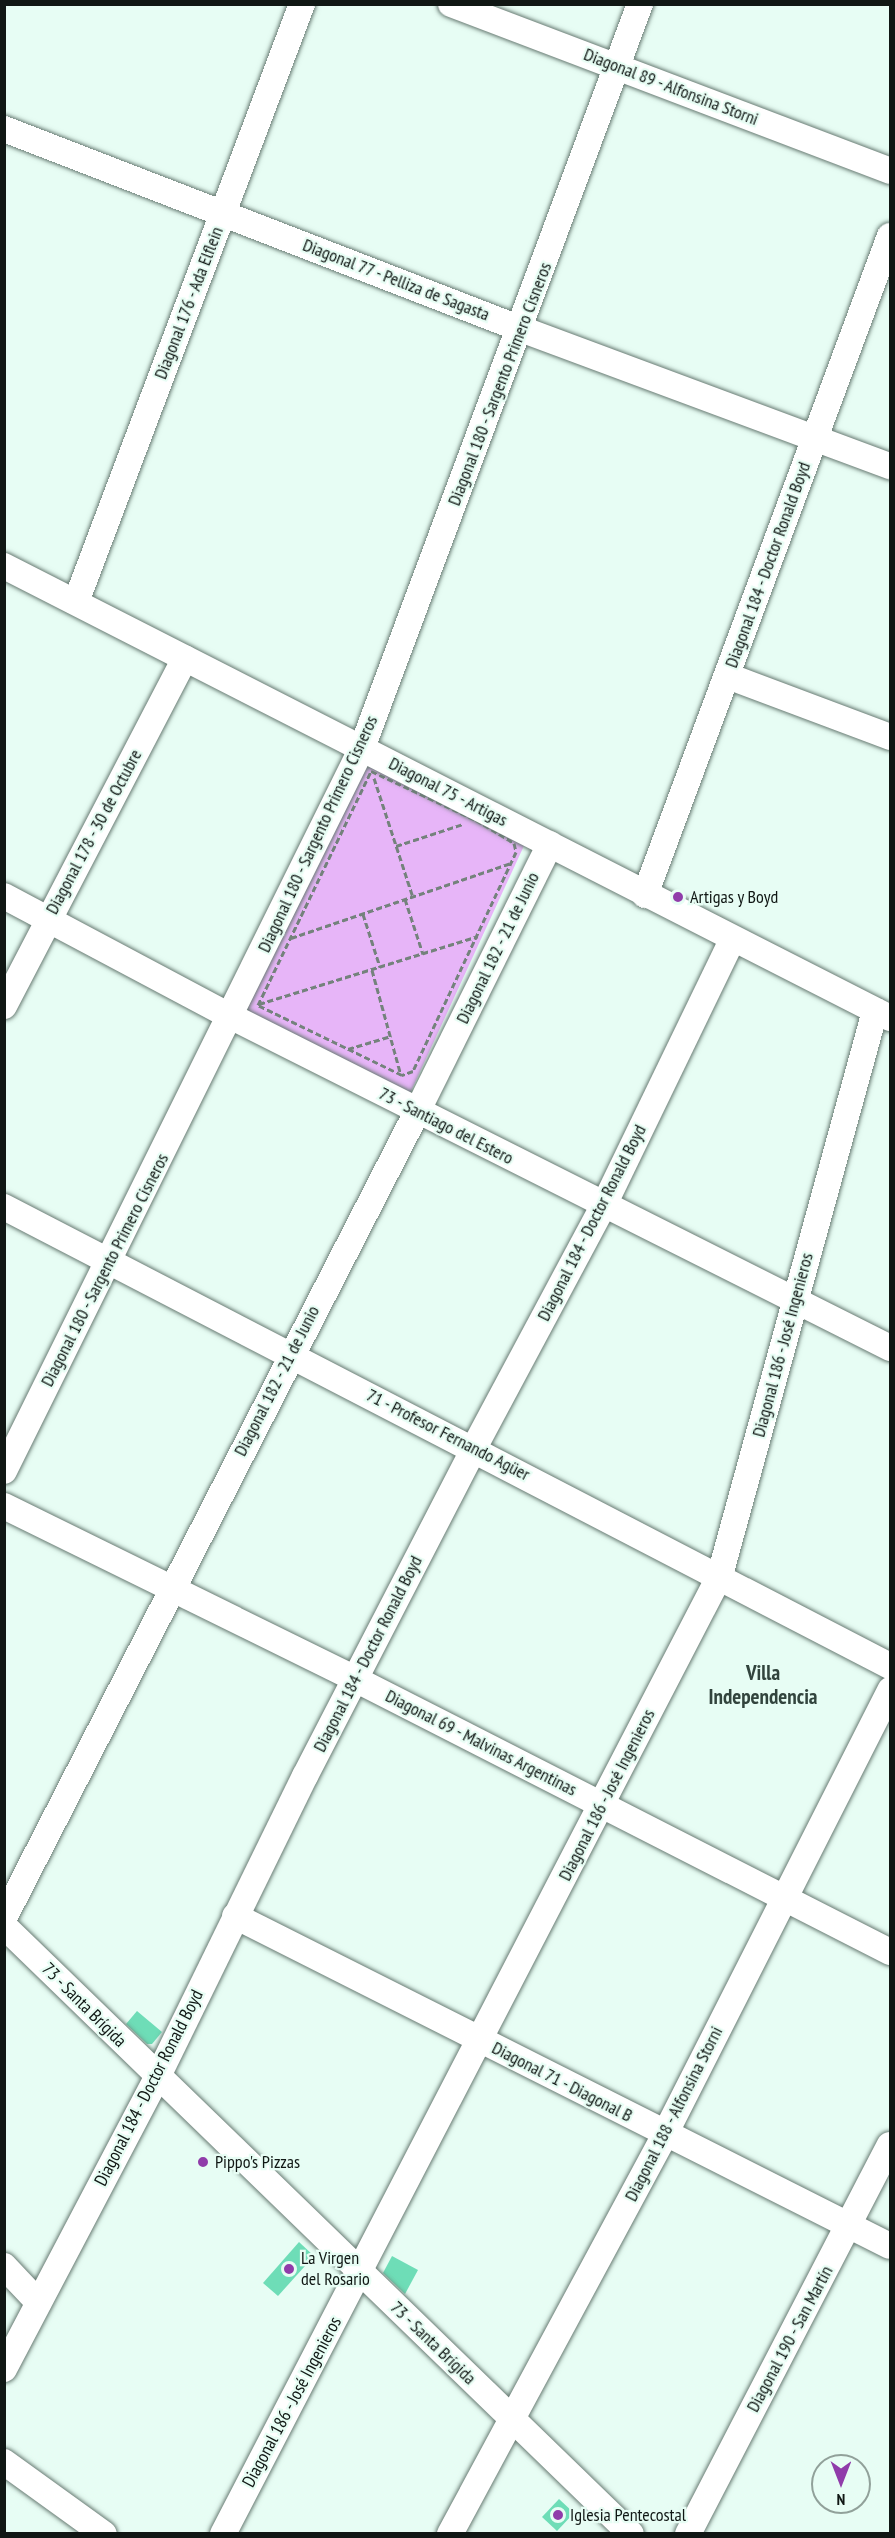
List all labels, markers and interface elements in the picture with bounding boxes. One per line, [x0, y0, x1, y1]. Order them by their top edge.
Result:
street label: Diagonal 89 - Alfonsina Storni [580, 43, 762, 131]
street label: Diagonal 176 - Ada Elflein [150, 223, 228, 383]
street label: Diagonal 77 - Pelliza de Sagasta [299, 234, 493, 326]
street label: Diagonal 180 - Sargento Primero Cisneros [443, 259, 557, 509]
street label: Diagonal 184 - Doctor Ronald Boyd [720, 459, 816, 671]
street label: Diagonal 180 - Sargento Primero Cisneros [253, 712, 383, 956]
street label: Diagonal 178 - 30 de Octubre [41, 745, 147, 919]
street label: Diagonal 75 - Artigas [384, 752, 512, 832]
street label: Diagonal 182 - 21 de Junio [452, 868, 544, 1028]
place label: Artigas y Boyd [690, 886, 779, 908]
marker: Artigas y Boyd [671, 890, 685, 904]
street label: 73 - Santiago del Estero [375, 1082, 517, 1170]
street label: Diagonal 184 - Doctor Ronald Boyd [533, 1121, 651, 1325]
street label: Diagonal 180 - Sargento Primero Cisneros [36, 1149, 174, 1391]
street label: Diagonal 186 - José Ingenieros [748, 1250, 818, 1440]
street label: Diagonal 182 - 21 de Junio [229, 1302, 325, 1460]
street label: 71 - Profesor Fernando Agüer [362, 1384, 534, 1486]
street label: Diagonal 184 - Doctor Ronald Boyd [309, 1552, 427, 1756]
district label: Villa Independencia [708, 1660, 818, 1710]
street label: Diagonal 69 - Malvinas Argentinas [381, 1685, 581, 1801]
street label: Diagonal 186 - José Ingenieros [554, 1705, 660, 1885]
street label: 73 - Santa Brígida [37, 1958, 131, 2052]
street label: Diagonal 184 - Doctor Ronald Boyd [90, 1986, 208, 2190]
street label: Diagonal 188 - Alfonsina Storni [620, 2022, 728, 2206]
street label: Diagonal 71 - Diagonal B [488, 2037, 636, 2127]
place label: Pippo's Pizzas [215, 2151, 300, 2173]
marker: Pippo's Pizzas [196, 2155, 210, 2169]
place label: La Virgen del Rosario [301, 2248, 370, 2290]
marker: La Virgen del Rosario [282, 2262, 296, 2276]
street label: Diagonal 190 - San Martín [742, 2262, 838, 2416]
street label: 73 - Santa Brígida [385, 2296, 481, 2390]
street label: Diagonal 186 - José Ingenieros [238, 2313, 346, 2491]
north arrow [811, 2454, 871, 2514]
text: N [837, 2490, 845, 2510]
place label: Iglesia Pentecostal [570, 2504, 686, 2526]
marker: Iglesia Pentecostal [551, 2508, 565, 2522]

